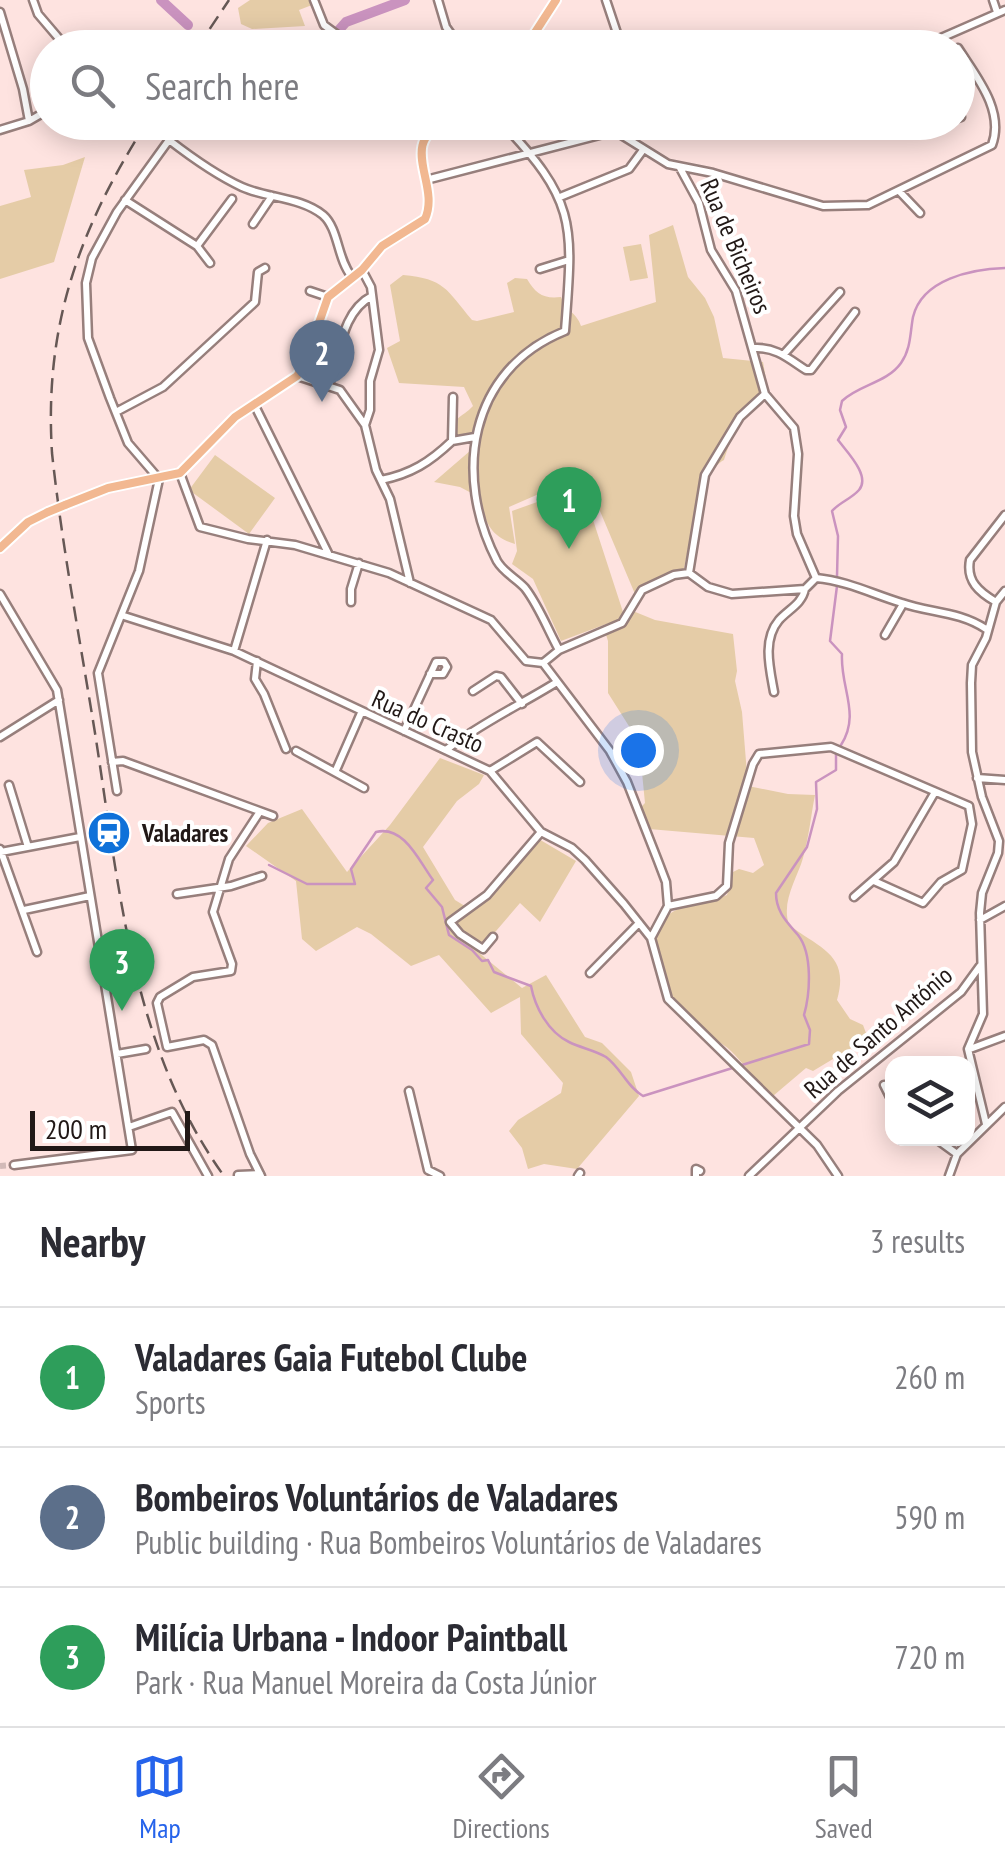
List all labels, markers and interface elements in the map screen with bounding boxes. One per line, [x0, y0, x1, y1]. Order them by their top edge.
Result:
search box [30, 30, 975, 140]
icon: search [65, 58, 120, 113]
text: Search here [145, 61, 299, 110]
street label: Rua de Bicheiros [693, 174, 779, 318]
pin: 2 [290, 320, 354, 402]
pin: 1 [536, 466, 602, 549]
street label: Rua do Crasto [367, 682, 489, 760]
your location [613, 725, 664, 776]
station icon: Valadares [86, 810, 132, 856]
place label: Valadares [141, 817, 229, 849]
pin: 3 [90, 928, 154, 1011]
street label: Rua de Santo António [797, 959, 959, 1105]
map controls [885, 1056, 975, 1146]
button: layers [885, 1056, 975, 1146]
scale bar [30, 1106, 190, 1150]
text: 200 m [45, 1110, 107, 1147]
text: Nearby [40, 1214, 145, 1269]
text: 3 results [870, 1220, 965, 1262]
text: Valadares Gaia Futebol Clube [135, 1332, 528, 1381]
text: 1 [65, 1356, 80, 1398]
text: 260 m [894, 1356, 965, 1398]
text: Sports [135, 1381, 206, 1423]
text: Bombeiros Voluntários de Valadares [135, 1472, 618, 1521]
text: 2 [65, 1496, 80, 1538]
text: 590 m [894, 1496, 965, 1538]
text: Public building · Rua Bombeiros Voluntários de Valadares [135, 1521, 762, 1563]
text: Milícia Urbana - Indoor Paintball [135, 1612, 567, 1661]
text: 3 [65, 1636, 80, 1678]
text: 720 m [894, 1636, 965, 1678]
text: Park · Rua Manuel Moreira da Costa Júnior [135, 1661, 596, 1703]
tab: Map [132, 1749, 187, 1846]
tab: Directions [452, 1749, 550, 1846]
tab: Saved [815, 1749, 873, 1846]

